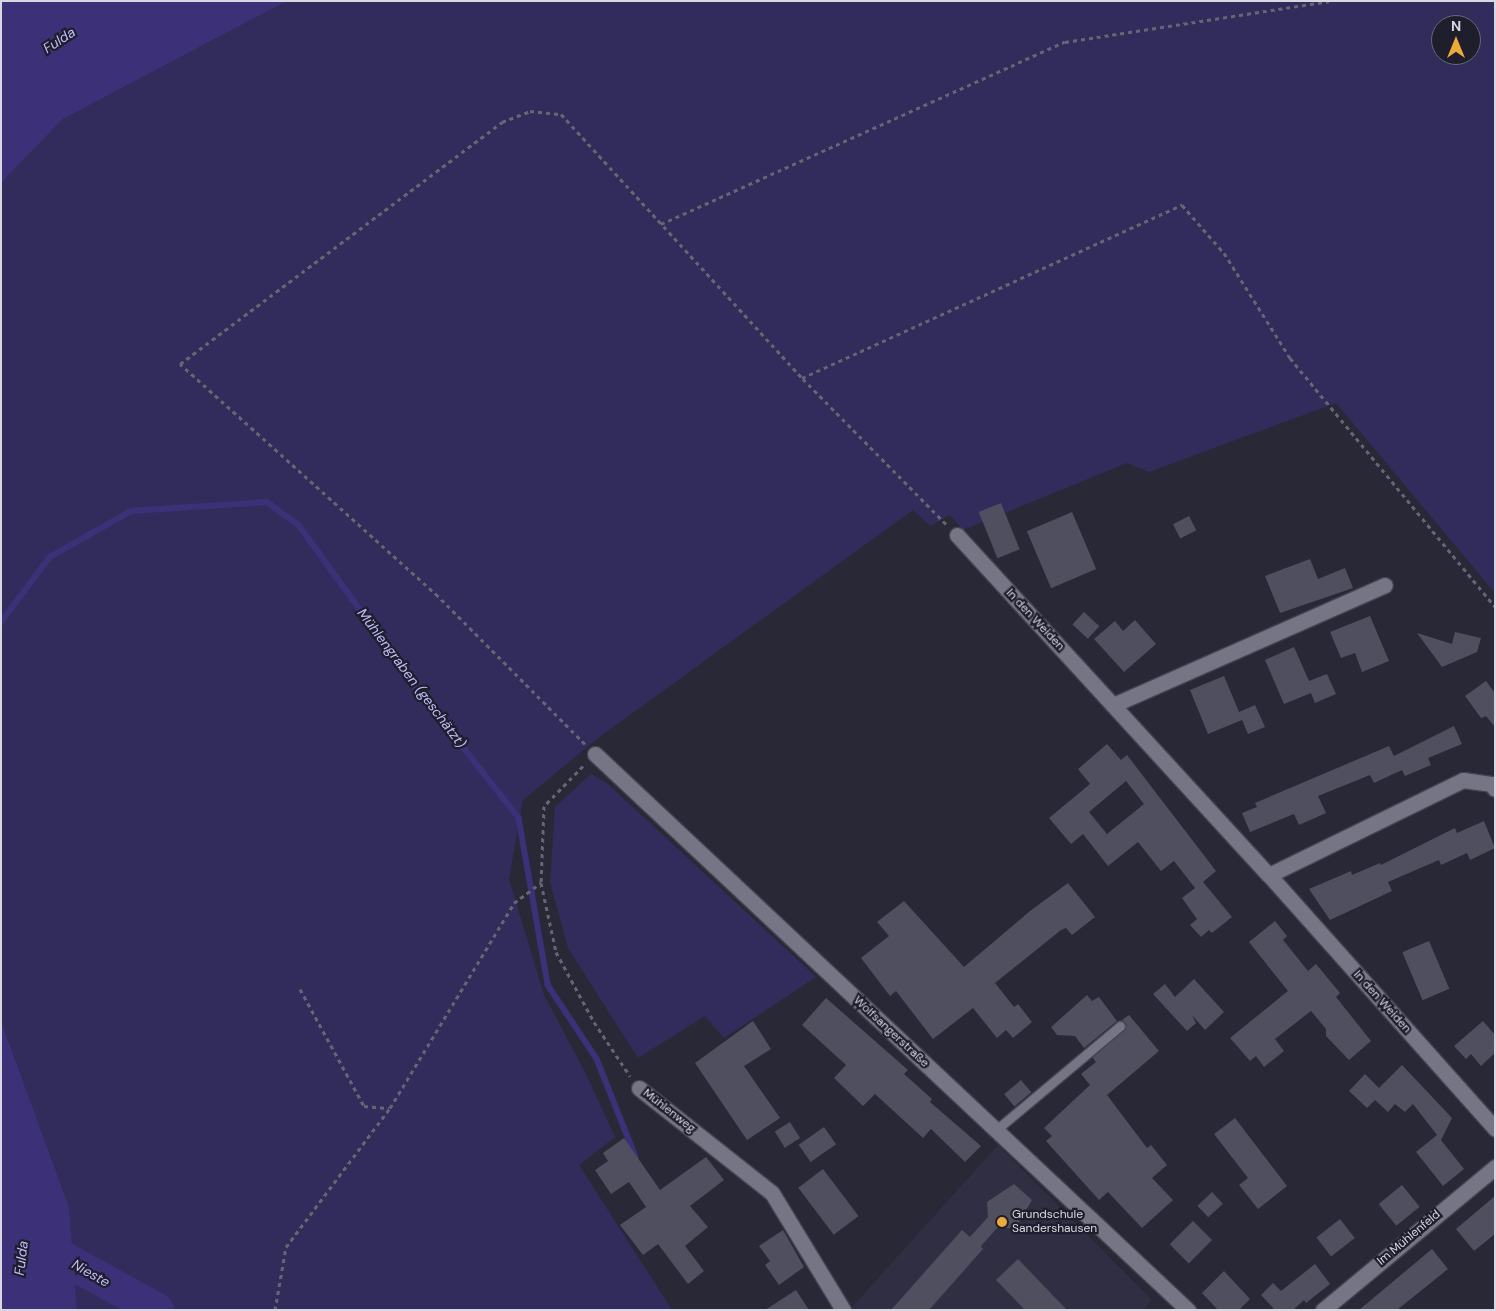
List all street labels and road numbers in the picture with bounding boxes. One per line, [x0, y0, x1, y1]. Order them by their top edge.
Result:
street label: In den Weiden [1003, 586, 1067, 654]
street label: In den Weiden [1350, 968, 1414, 1036]
street label: Wolfsangerstraße [850, 993, 932, 1071]
street label: Mühlenweg [640, 1086, 698, 1136]
street label: Im Mühlenfeld [1375, 1207, 1443, 1269]

